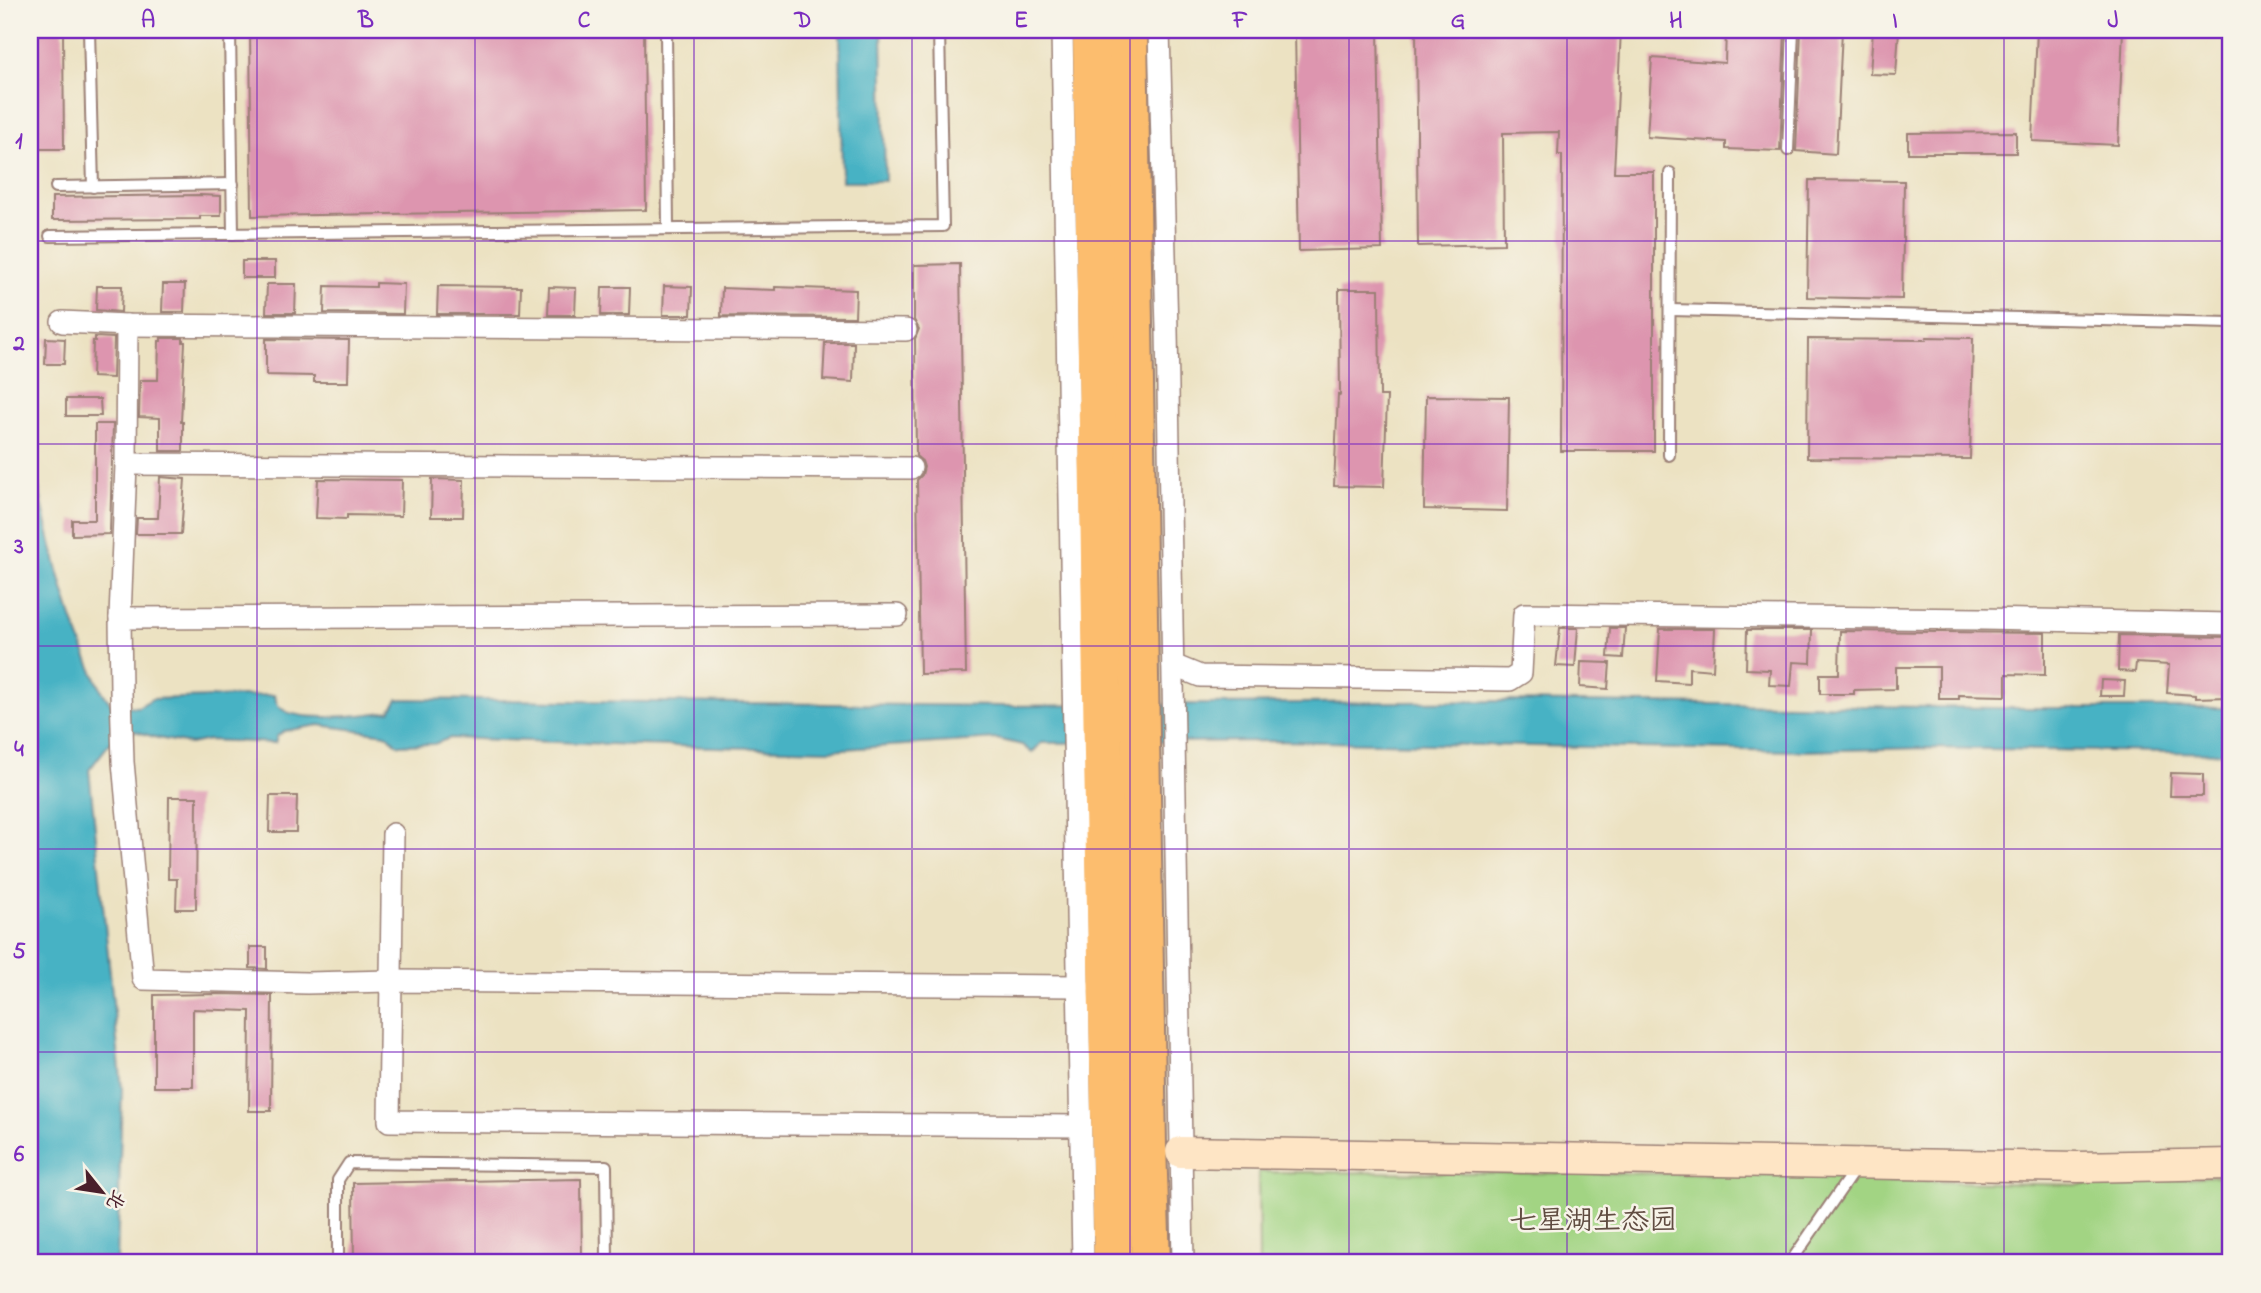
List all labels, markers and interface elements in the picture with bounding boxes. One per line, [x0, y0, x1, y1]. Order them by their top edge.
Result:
text: A [141, 5, 155, 38]
text: B [357, 5, 374, 38]
text: C [578, 5, 591, 38]
text: D [794, 5, 811, 38]
text: E [1014, 5, 1028, 38]
text: F [1232, 5, 1248, 38]
text: G [1451, 5, 1465, 38]
text: H [1669, 5, 1683, 38]
text: I [1892, 5, 1898, 38]
text: J [2107, 5, 2119, 38]
text: 1 [15, 126, 23, 159]
text: 2 [12, 328, 25, 361]
text: 3 [13, 531, 24, 564]
text: 4 [14, 734, 24, 767]
text: 5 [12, 936, 26, 969]
text: 6 [14, 1139, 25, 1172]
north arrow [66, 1156, 136, 1226]
text: 北 [98, 1184, 131, 1214]
park label: 七星湖生态园 [1509, 1202, 1677, 1243]

